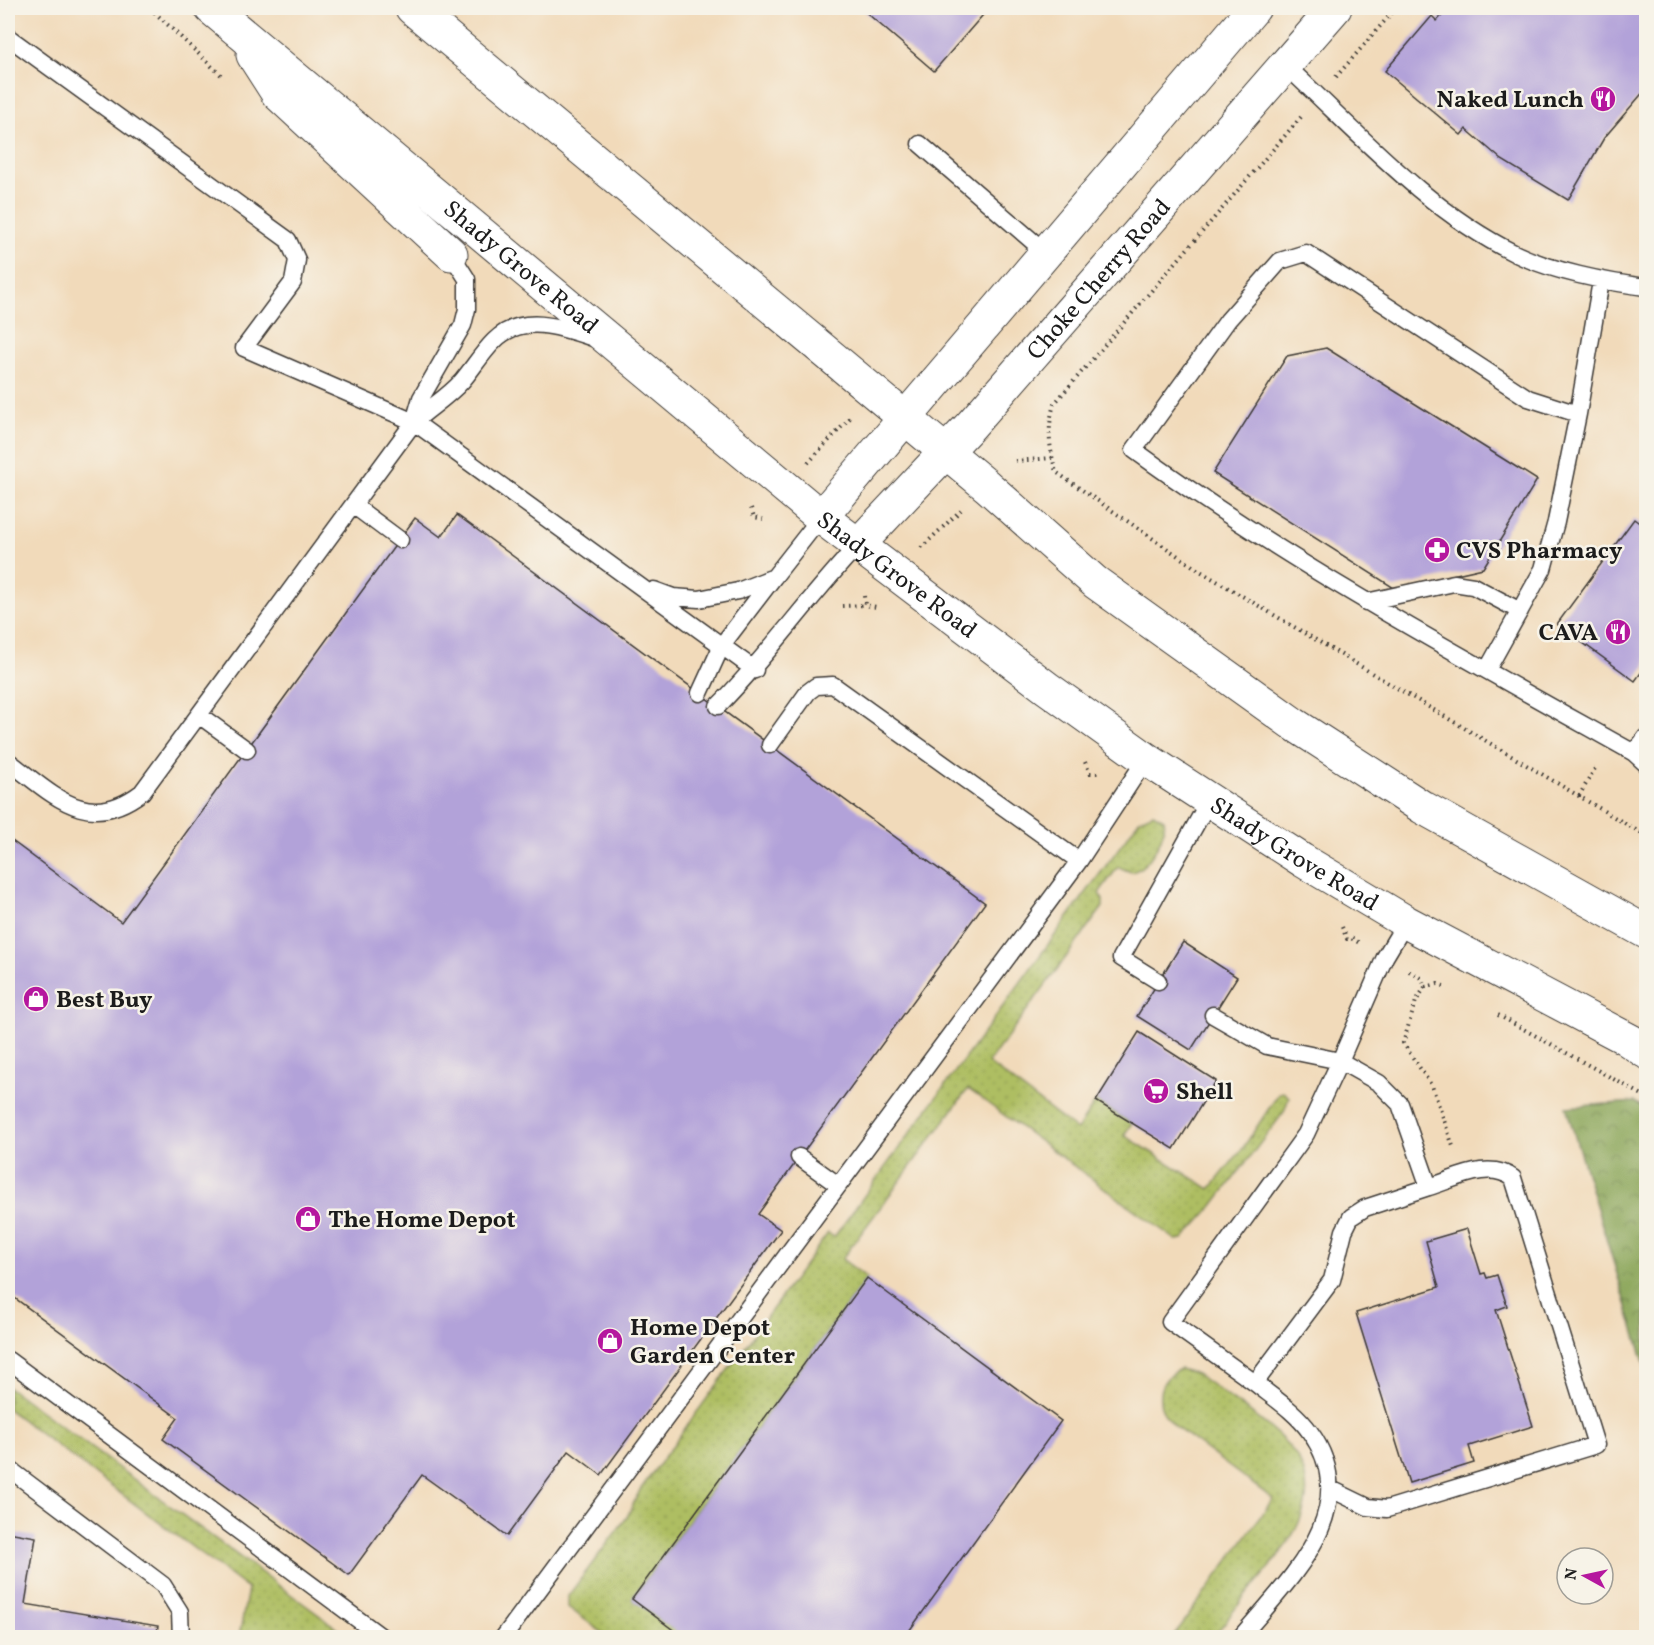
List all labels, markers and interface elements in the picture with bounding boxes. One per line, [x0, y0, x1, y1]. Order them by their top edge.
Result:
place label: Naked Lunch [1437, 84, 1584, 118]
restaurant icon: Naked Lunch [1588, 84, 1618, 114]
street label: Choke Cherry Road [1020, 192, 1180, 368]
street label: Shady Grove Road [435, 193, 605, 343]
street label: Shady Grove Road [809, 504, 983, 648]
pharmacy icon: CVS Pharmacy [1422, 535, 1452, 565]
place label: CVS Pharmacy [1456, 535, 1623, 569]
place label: CAVA [1539, 617, 1598, 651]
restaurant icon: CAVA [1603, 617, 1633, 647]
street label: Shady Grove Road [1203, 790, 1384, 921]
shop icon: Best Buy [21, 984, 51, 1014]
place label: Best Buy [56, 984, 153, 1018]
supermarket icon: Shell [1141, 1076, 1171, 1106]
place label: Shell [1176, 1076, 1233, 1110]
shop icon: The Home Depot [293, 1204, 323, 1234]
place label: The Home Depot [328, 1204, 516, 1238]
place label: Home Depot Garden Center [630, 1312, 795, 1374]
shop icon: Home Depot Garden Center [595, 1326, 625, 1356]
north arrow [1555, 1546, 1615, 1606]
text: N [1560, 1567, 1584, 1581]

